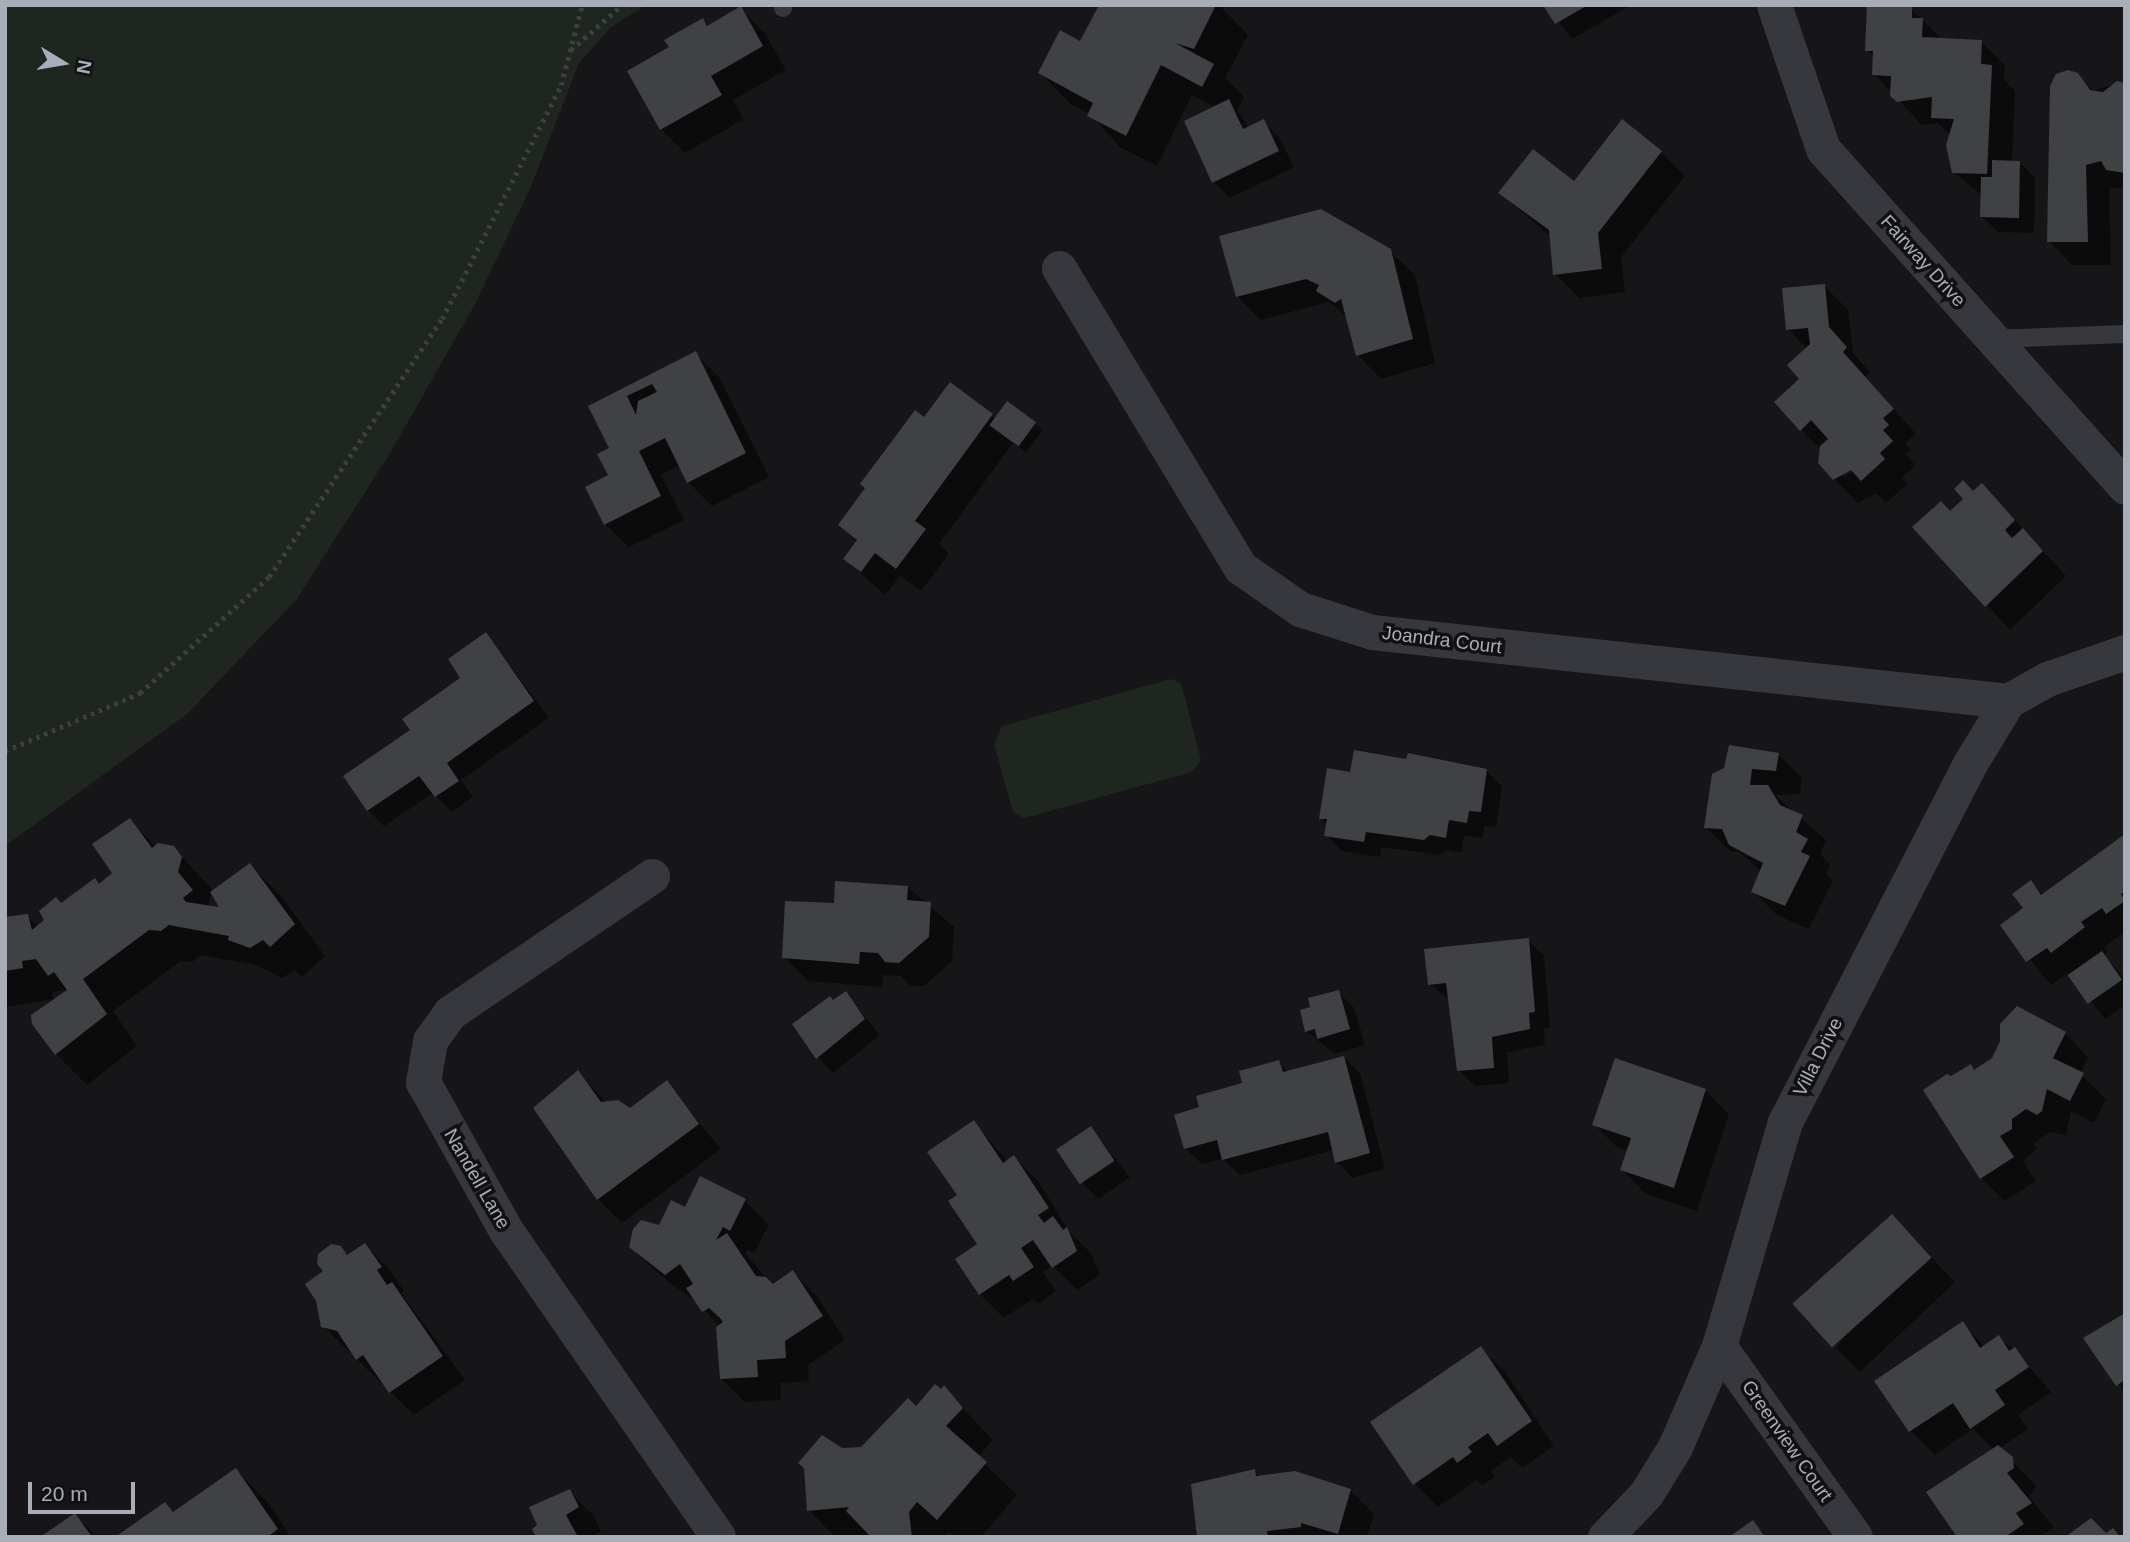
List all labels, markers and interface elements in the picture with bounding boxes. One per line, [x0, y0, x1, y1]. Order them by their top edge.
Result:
north arrow [28, 28, 98, 98]
text: N [72, 58, 96, 76]
street label: Fairway Drive [1876, 210, 1970, 312]
street label: Joandra Court [1381, 621, 1503, 659]
street label: Villa Drive [1789, 1014, 1847, 1100]
street label: Nandell Lane [439, 1125, 515, 1233]
street label: Greenview Court [1737, 1376, 1837, 1506]
scale bar [32, 1468, 138, 1512]
text: 20 m [41, 1482, 88, 1505]

